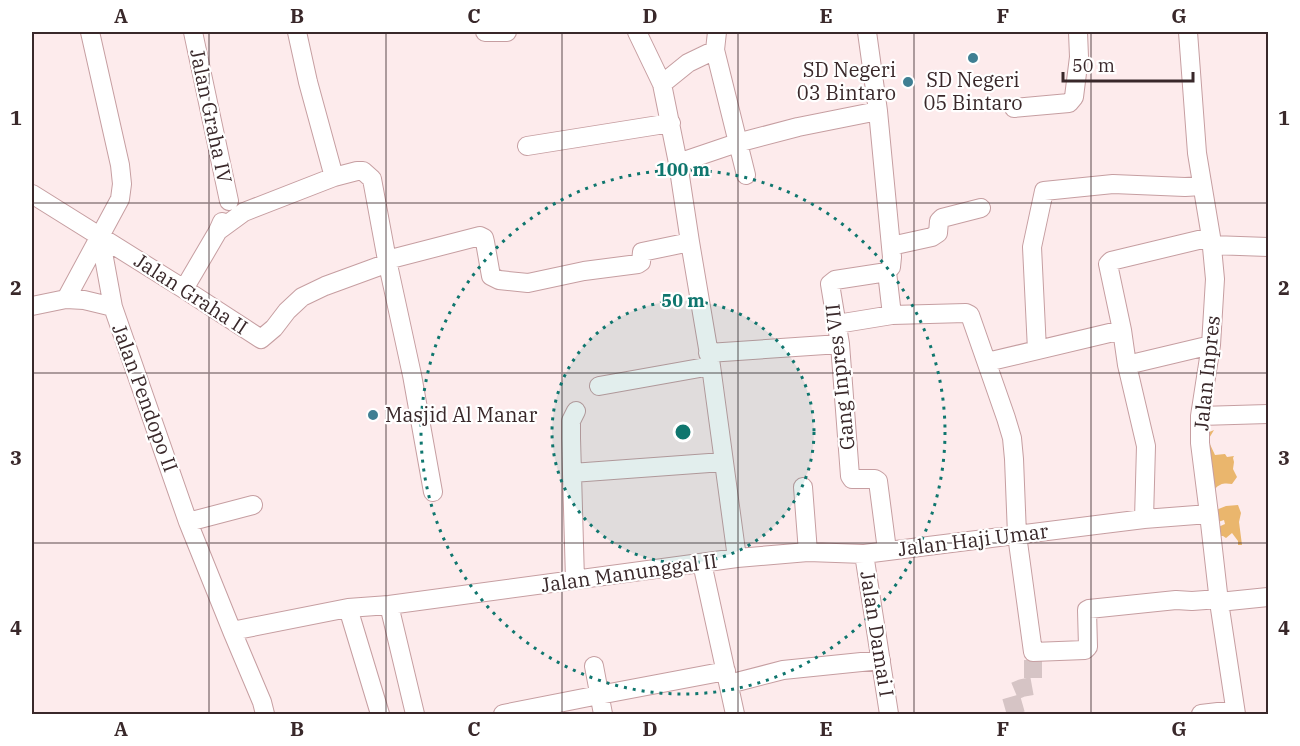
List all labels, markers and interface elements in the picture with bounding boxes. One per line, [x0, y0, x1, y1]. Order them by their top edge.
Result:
text: A [114, 2, 128, 29]
text: B [290, 2, 304, 29]
text: C [467, 2, 481, 29]
text: D [642, 2, 658, 29]
text: E [819, 2, 833, 29]
text: F [997, 2, 1009, 29]
text: G [1171, 2, 1187, 29]
scale bar [1063, 45, 1194, 83]
street label: Jalan Graha IV [184, 46, 239, 186]
marker: SD Negeri 05 Bintaro [966, 51, 980, 65]
text: 50 m [1072, 54, 1115, 77]
place label: SD Negeri 03 Bintaro [797, 56, 896, 106]
place label: SD Negeri 05 Bintaro [923, 66, 1023, 116]
marker: SD Negeri 03 Bintaro [901, 75, 915, 89]
text: 1 [10, 104, 22, 131]
text: 1 [1278, 104, 1290, 131]
text: 100 m [656, 158, 711, 181]
street label: Jalan Graha II [129, 247, 253, 340]
text: 2 [10, 274, 22, 301]
text: 2 [1278, 274, 1290, 301]
text: 50 m [661, 289, 705, 312]
street label: Gang Inpres VII [818, 303, 861, 452]
street label: Jalan Inpres [1187, 314, 1226, 432]
street label: Jalan Pendopo II [106, 320, 185, 476]
place label: Masjid Al Manar [385, 401, 537, 428]
marker: Masjid Al Manar [366, 408, 380, 422]
centre of rings [673, 422, 693, 442]
text: 3 [10, 444, 22, 471]
text: 3 [1278, 444, 1290, 471]
street label: Jalan Haji Umar [896, 517, 1050, 562]
street label: Jalan Manunggal II [539, 547, 719, 598]
street label: Jalan Damai I [854, 569, 901, 699]
text: 4 [10, 614, 22, 641]
text: 4 [1278, 614, 1290, 641]
text: A [114, 715, 128, 742]
text: B [290, 715, 304, 742]
text: C [467, 715, 481, 742]
text: D [642, 715, 658, 742]
text: E [819, 715, 833, 742]
text: F [997, 715, 1009, 742]
text: G [1171, 715, 1187, 742]

